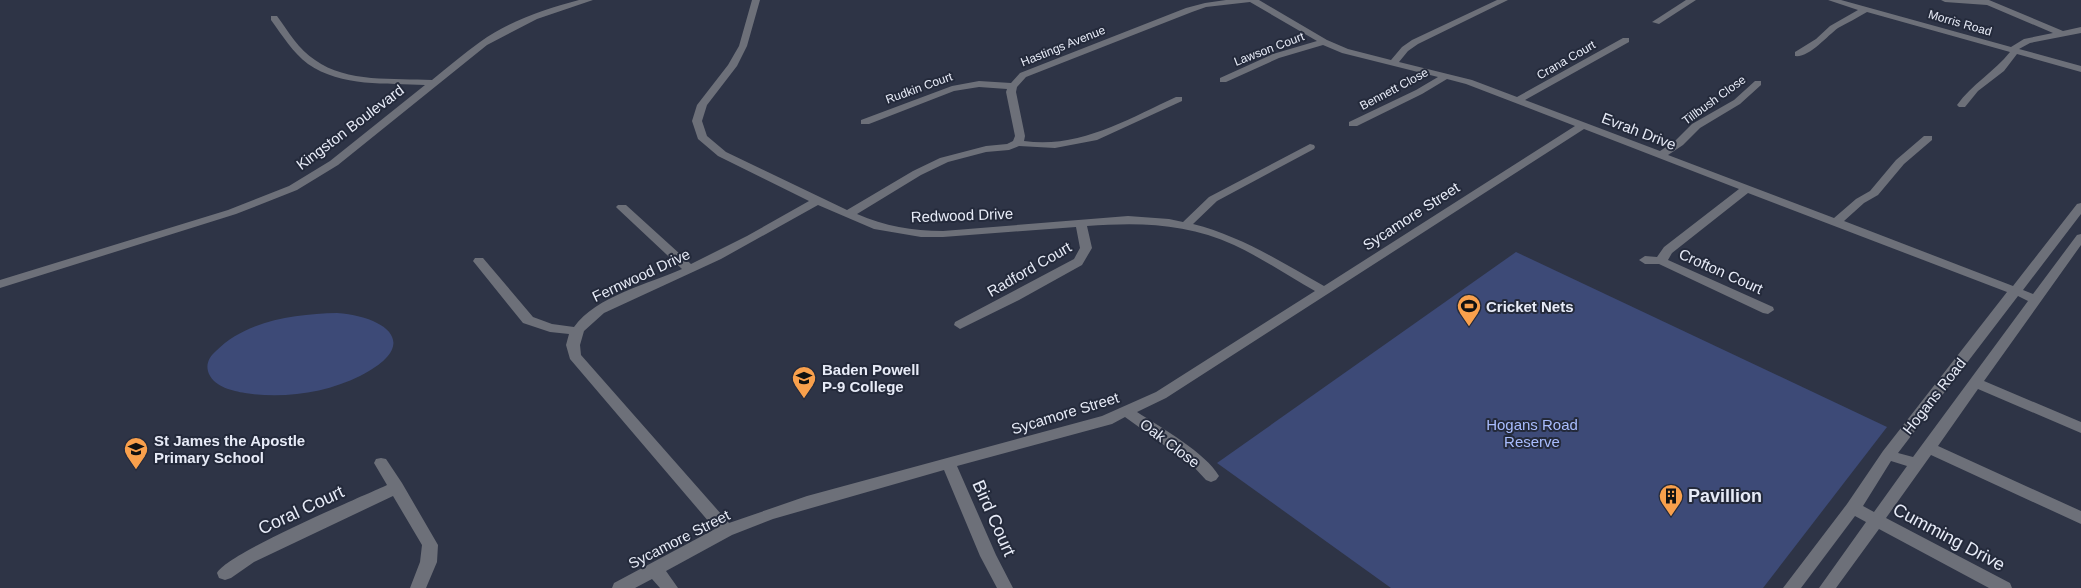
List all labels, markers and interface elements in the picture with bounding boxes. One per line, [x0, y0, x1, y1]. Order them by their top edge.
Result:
street label: Morris Road [1927, 7, 1993, 39]
street label: Hastings Avenue [1019, 23, 1108, 69]
street label: Lawson Court [1232, 29, 1307, 69]
street label: Crana Court [1534, 37, 1598, 82]
street label: Bennett Close [1357, 65, 1431, 113]
street label: Rudkin Court [884, 69, 955, 107]
street label: Tillbush Close [1680, 72, 1749, 128]
street label: Kingston Boulevard [293, 81, 407, 173]
street label: Evrah Drive [1599, 109, 1679, 153]
street label: Sycamore Street [1360, 178, 1463, 254]
street label: Redwood Drive [910, 205, 1014, 225]
street label: Radford Court [984, 238, 1075, 300]
street label: Fernwood Drive [589, 245, 693, 305]
street label: Crofton Court [1676, 245, 1766, 297]
sports icon: Cricket Nets [1456, 293, 1482, 327]
place label: Cricket Nets [1486, 298, 1574, 315]
street label: Hogans Road [1899, 355, 1969, 437]
place label: Baden Powell P-9 College [822, 361, 920, 395]
school or university icon: Baden Powell P-9 College [791, 365, 817, 399]
street label: Sycamore Street [1009, 388, 1122, 437]
street label: Oak Close [1137, 415, 1203, 471]
park label: Hogans Road Reserve [1486, 416, 1578, 450]
place label: St James the Apostle Primary School [154, 432, 305, 466]
school or university icon: St James the Apostle Primary School [123, 436, 149, 470]
street label: Bird Court [968, 477, 1020, 559]
street label: Coral Court [255, 481, 347, 539]
building icon: Pavillion [1658, 483, 1684, 517]
place label: Pavillion [1688, 486, 1762, 506]
street label: Cumming Drive [1890, 499, 2008, 575]
street label: Sycamore Street [625, 506, 733, 572]

